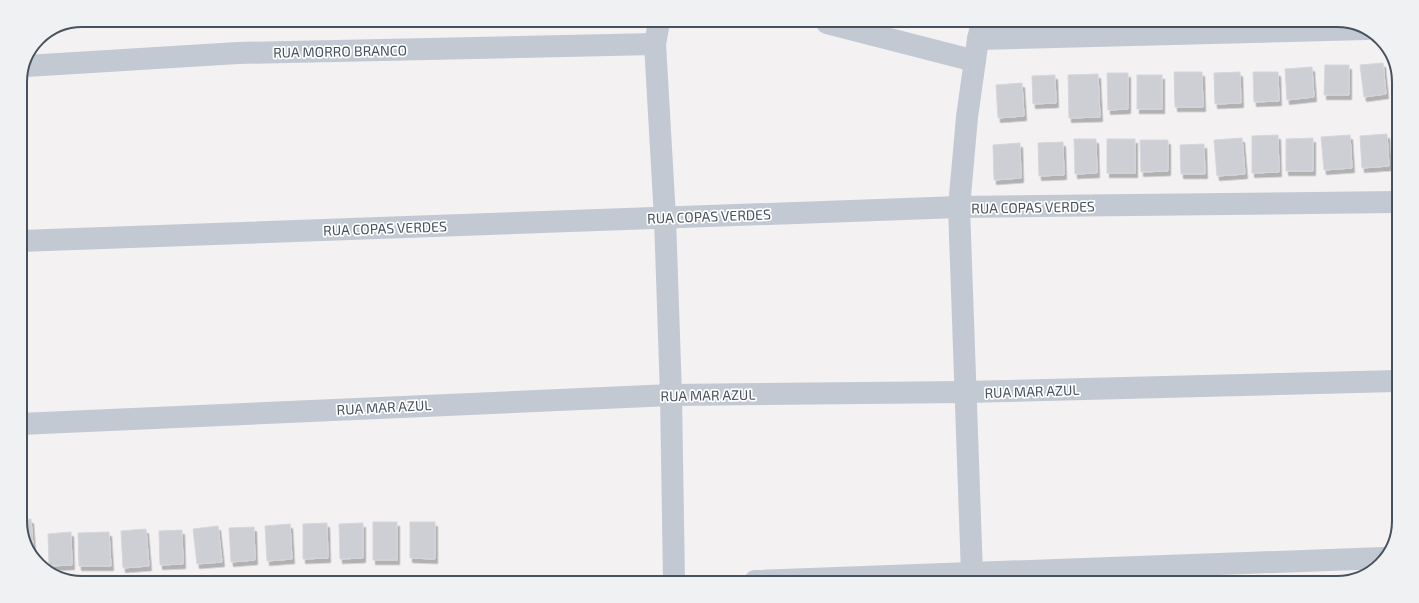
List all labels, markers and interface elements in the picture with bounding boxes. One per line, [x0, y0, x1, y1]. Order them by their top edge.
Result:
street label: RUA MORRO BRANCO [273, 41, 407, 61]
street label: RUA COPAS VERDES [971, 197, 1095, 217]
street label: RUA COPAS VERDES [647, 205, 771, 227]
street label: RUA COPAS VERDES [323, 217, 447, 239]
street label: RUA MAR AZUL [984, 381, 1080, 401]
street label: RUA MAR AZUL [660, 386, 756, 404]
street label: RUA MAR AZUL [336, 396, 432, 418]

